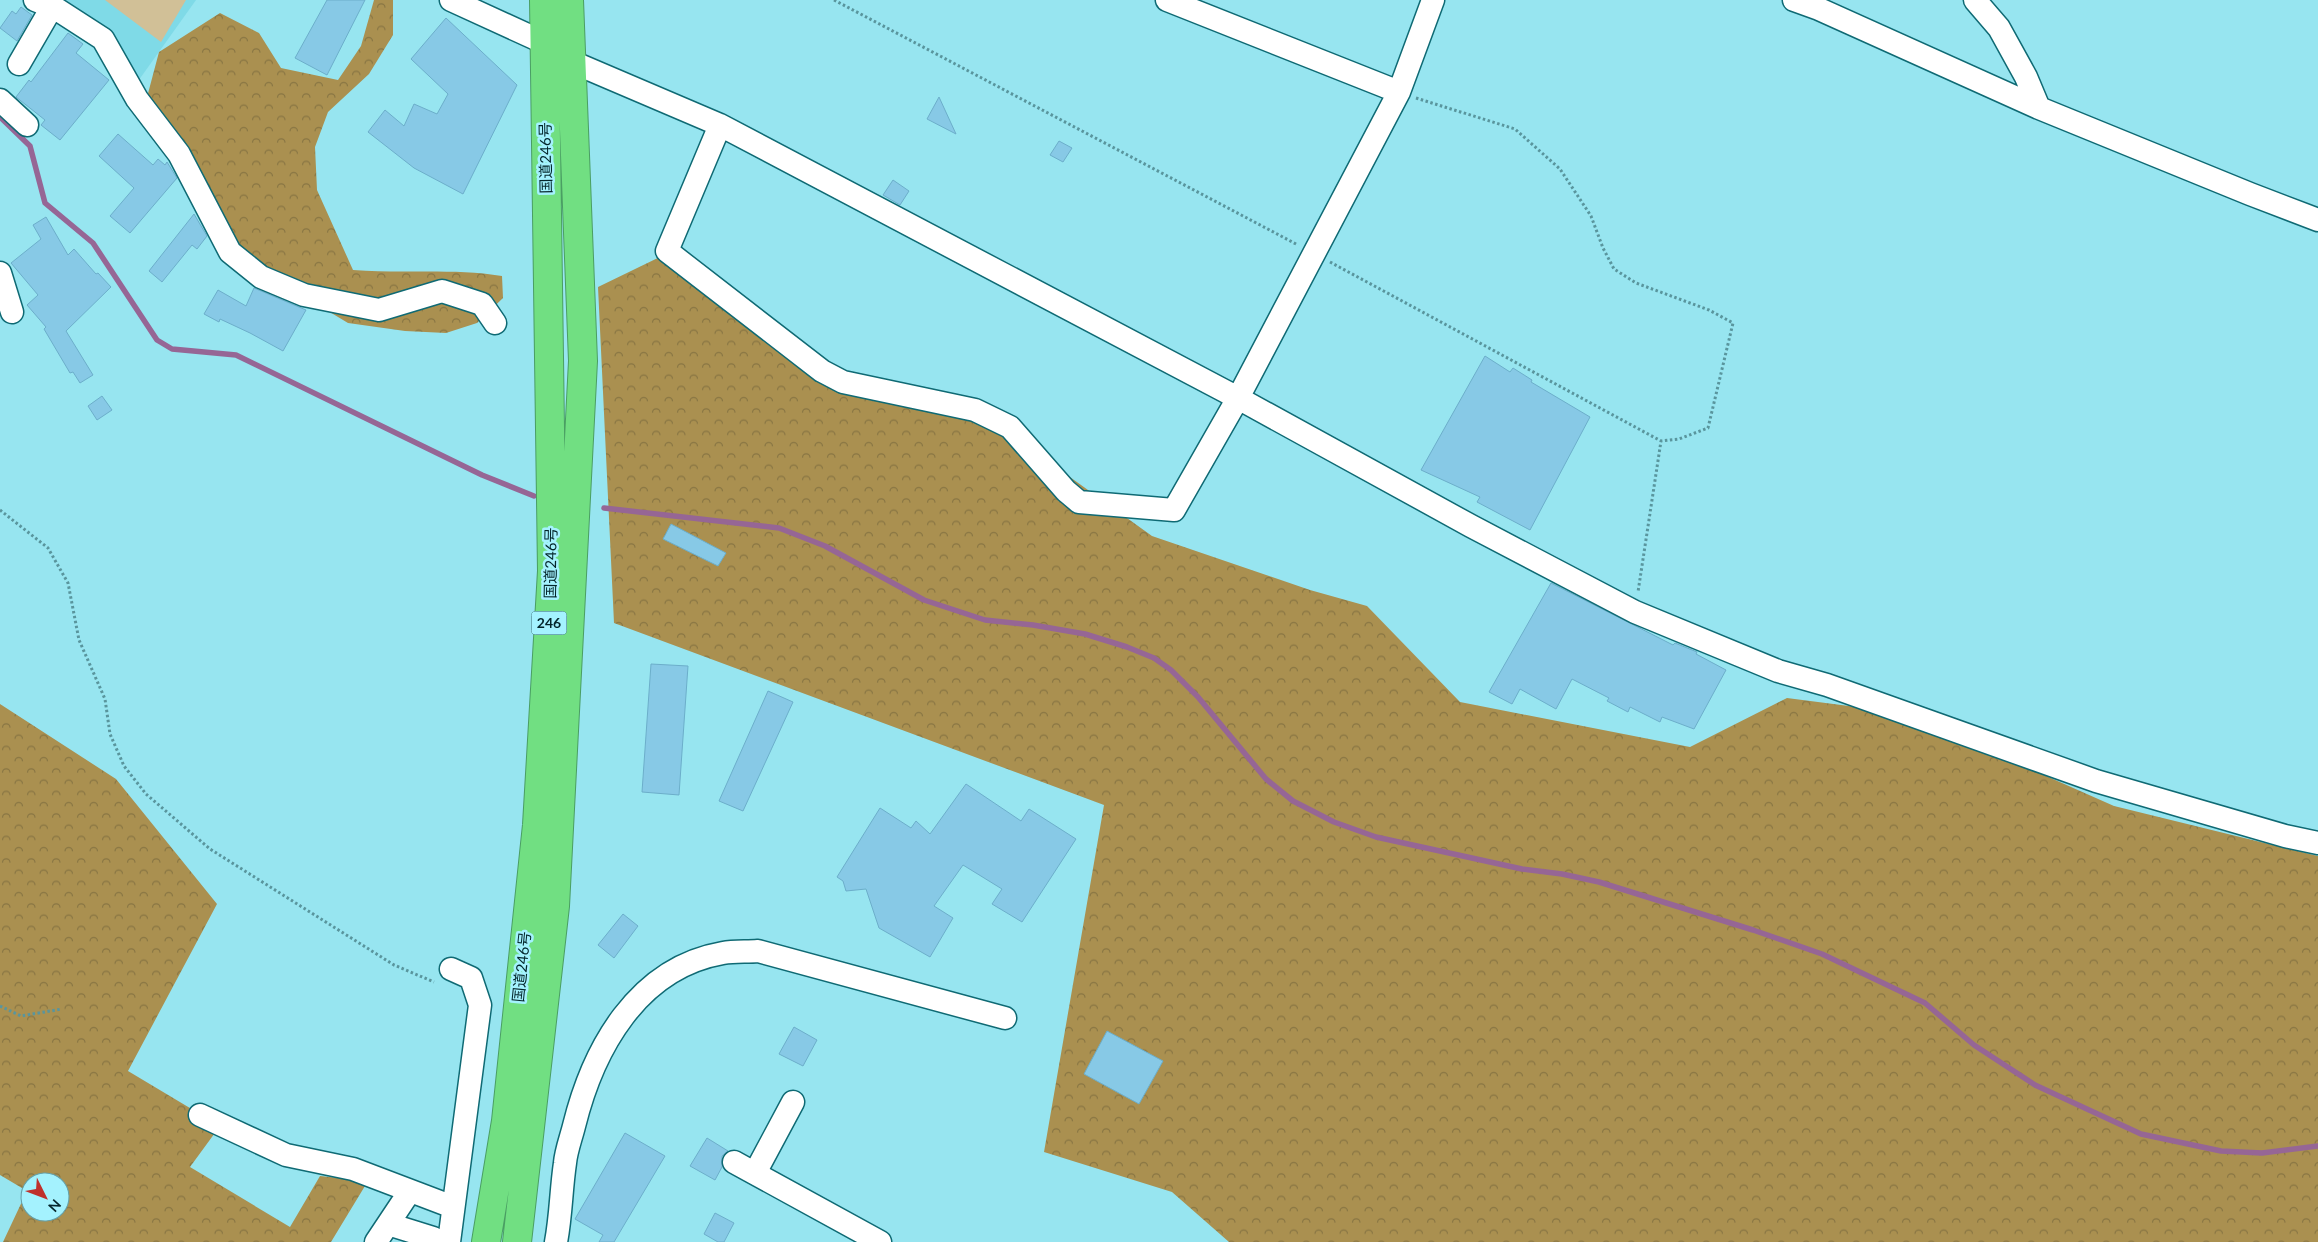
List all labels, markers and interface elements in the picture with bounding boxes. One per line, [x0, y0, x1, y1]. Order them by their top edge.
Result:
street label: 国道246号 [535, 122, 555, 194]
street label: 国道246号 [540, 527, 560, 599]
road number: 246 [532, 612, 566, 634]
street label: 国道246号 [508, 931, 534, 1003]
north arrow [20, 1172, 70, 1222]
text: N [45, 1196, 65, 1216]

